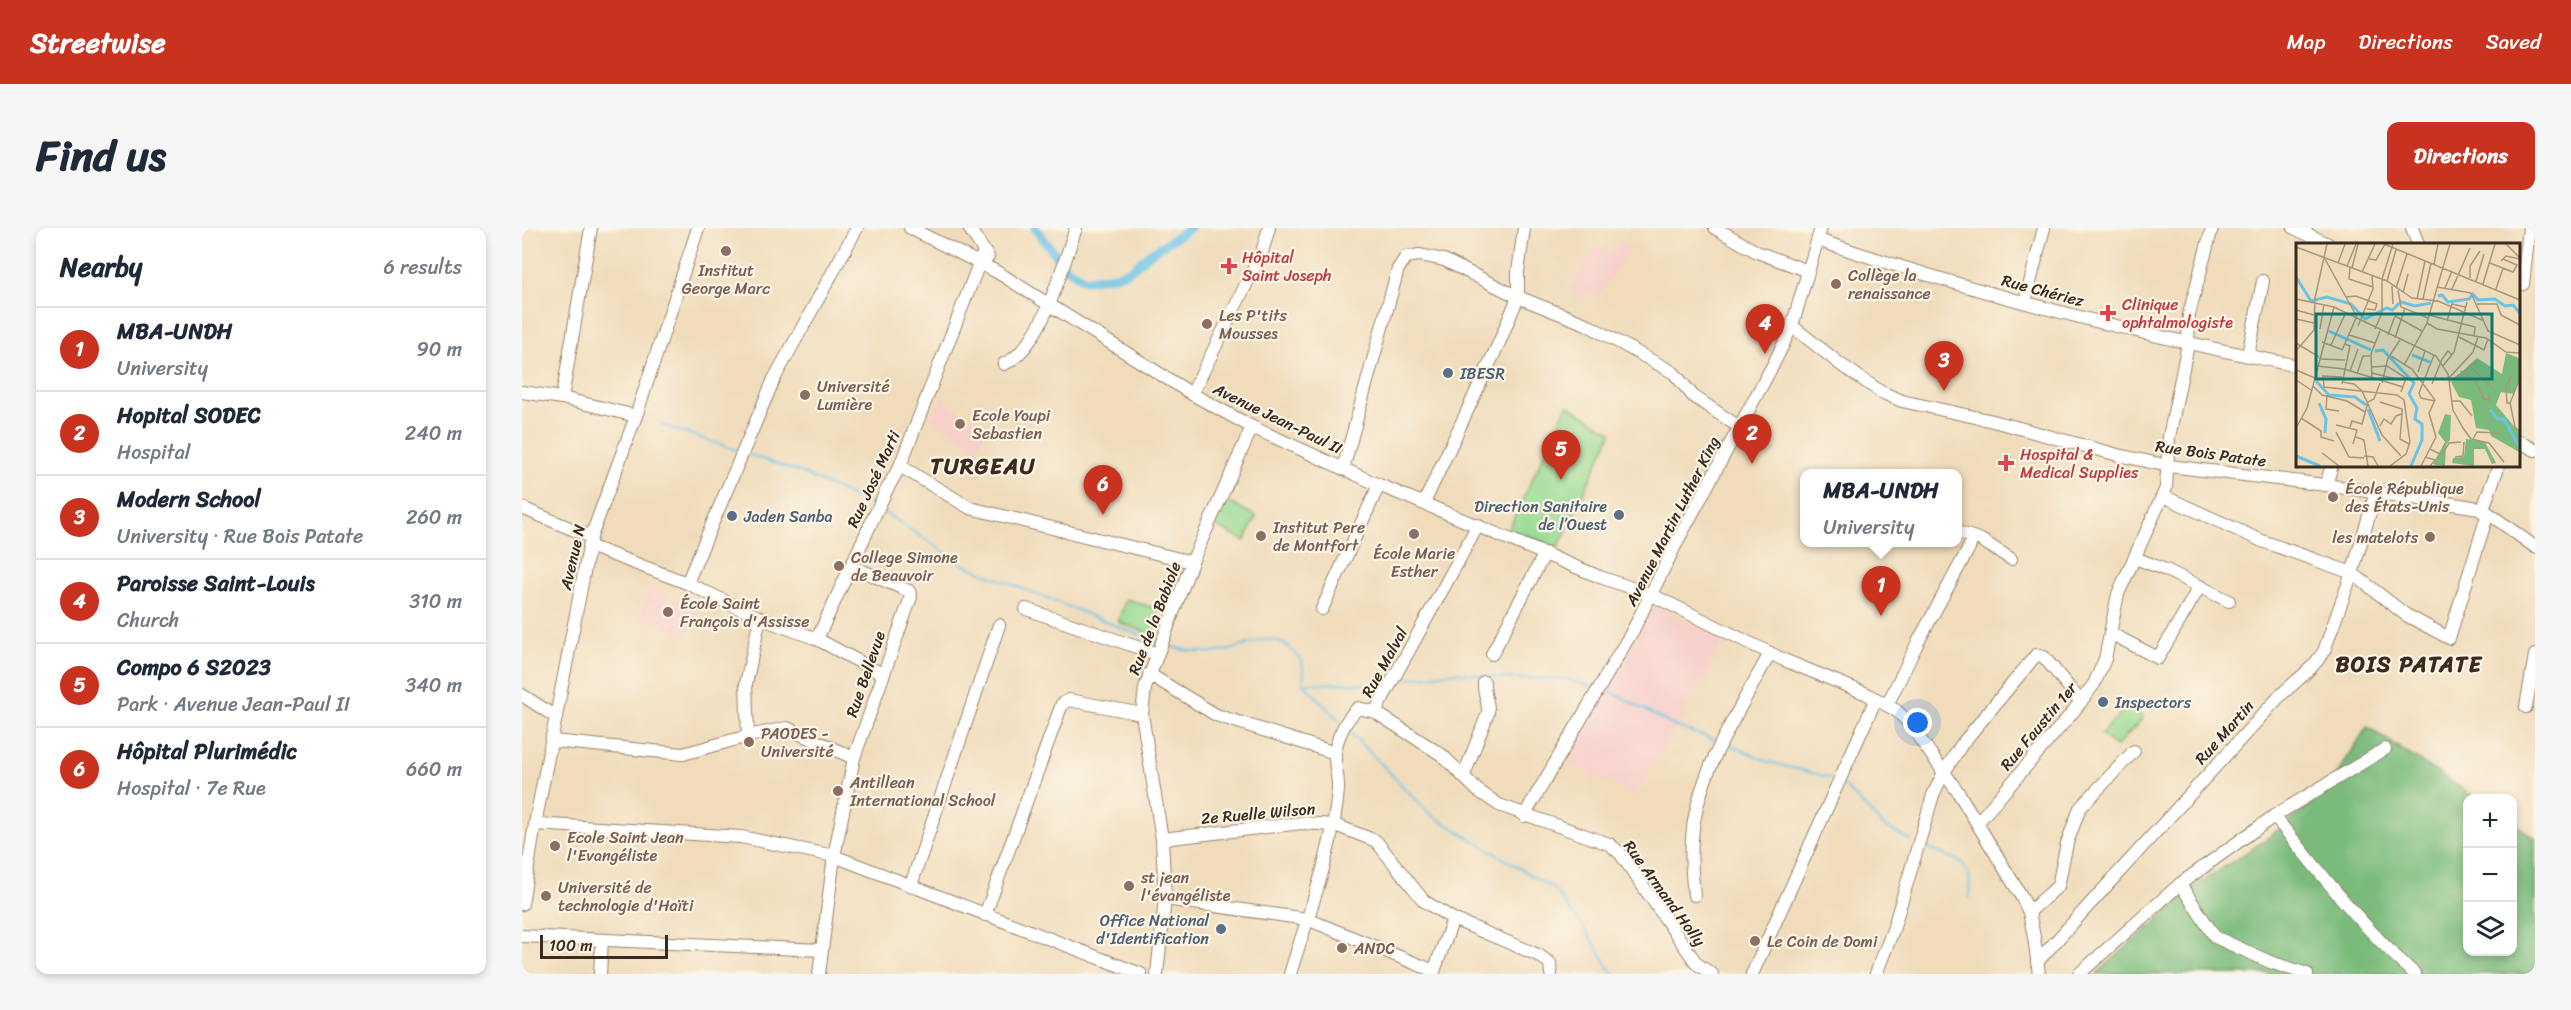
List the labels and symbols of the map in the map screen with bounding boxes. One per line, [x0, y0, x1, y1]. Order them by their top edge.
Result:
place label: Hôpital Saint Joseph [1242, 243, 1331, 290]
inset map [2296, 243, 2520, 466]
marker: Institut George Marc [719, 244, 733, 258]
place label: Institut George Marc [682, 256, 770, 303]
marker: Hôpital Saint Joseph [1220, 257, 1238, 275]
place label: Collège la renaissance [1848, 261, 1931, 308]
street label: Rue Chériez [1999, 266, 2088, 315]
marker: Collège la renaissance [1829, 277, 1843, 291]
place label: Clinique ophtalmologiste [2122, 290, 2233, 337]
place label: Les P'tits Mousses [1219, 301, 1287, 348]
pin: 4 [1746, 304, 1784, 354]
marker: Clinique ophtalmologiste [2099, 304, 2117, 322]
marker: Les P'tits Mousses [1200, 317, 1214, 331]
pin: 3 [1924, 342, 1964, 391]
place label: IBESR [1459, 359, 1505, 388]
marker: IBESR [1441, 366, 1455, 380]
place label: Université Lumière [817, 372, 890, 419]
street label: Avenue Jean-Paul II [1207, 374, 1348, 462]
marker: Université Lumière [798, 388, 812, 402]
place label: Ecole Youpi Sebastien [972, 401, 1051, 448]
pin: 2 [1732, 414, 1772, 464]
marker: Ecole Youpi Sebastien [953, 417, 967, 431]
street label: Rue José Marti [838, 425, 909, 533]
pin: 5 [1542, 430, 1580, 480]
street label: Avenue Martin Luther King [1616, 431, 1728, 612]
street label: Rue Bois Patate [2154, 431, 2268, 476]
place label: Hospital & Medical Supplies [2020, 440, 2139, 487]
district label: TURGEAU [930, 447, 1036, 486]
marker: Hospital & Medical Supplies [1997, 454, 2015, 472]
pin: 6 [1084, 466, 1122, 515]
place label: École République des États-Unis [2345, 474, 2464, 521]
marker: École République des États-Unis [2326, 490, 2340, 504]
place label: Direction Sanitaire de l’Ouest [1474, 492, 1607, 539]
place label: Jaden Sanba [743, 502, 833, 531]
marker: Direction Sanitaire de l’Ouest [1612, 508, 1626, 522]
marker: Jaden Sanba [725, 509, 739, 523]
place label: Institut Pere de Montfort [1272, 513, 1365, 560]
street label: Avenue N [551, 522, 594, 594]
place label: les matelots [2332, 523, 2419, 552]
marker: École Marie Esther [1407, 527, 1421, 541]
marker: Institut Pere de Montfort [1254, 529, 1268, 543]
marker: les matelots [2423, 530, 2437, 544]
place label: École Marie Esther [1373, 539, 1455, 586]
place label: College Simone de Beauvoir [851, 543, 958, 590]
street label: Rue de la Babiole [1119, 557, 1189, 679]
marker: College Simone de Beauvoir [832, 559, 846, 573]
pin: 1 [1862, 566, 1900, 616]
place label: École Saint François d'Assisse [680, 589, 809, 636]
marker: École Saint François d'Assisse [661, 605, 675, 619]
street label: Rue Malval [1353, 621, 1416, 703]
street label: Rue Bellevue [837, 627, 894, 721]
district label: BOIS PATATE [2335, 645, 2483, 684]
street label: Rue Faustin 1er [1992, 674, 2085, 777]
place label: Inspectors [2114, 688, 2192, 717]
street label: Rue Martin [2187, 693, 2262, 771]
marker: Inspectors [2096, 695, 2110, 709]
your location [1903, 708, 1932, 737]
place label: PAODES - Université [761, 719, 834, 766]
marker: PAODES - Université [742, 735, 756, 749]
place label: Antillean International School [849, 768, 996, 815]
marker: Antillean International School [831, 784, 845, 798]
street label: 2e Ruelle Wilson [1200, 794, 1317, 833]
place label: Ecole Saint Jean l'Evangéliste [567, 823, 684, 870]
street label: Rue Armand Holly [1616, 834, 1714, 953]
marker: Ecole Saint Jean l'Evangéliste [548, 839, 562, 853]
place label: st jean l'évangéliste [1140, 863, 1231, 910]
place label: Université de technologie d'Haïti [558, 873, 694, 920]
marker: st jean l'évangéliste [1122, 879, 1136, 893]
marker: Université de technologie d'Haïti [539, 889, 553, 903]
place label: Office National d'Identification [1096, 906, 1209, 953]
marker: Office National d'Identification [1214, 922, 1228, 936]
place label: Le Coin de Domi [1767, 927, 1878, 956]
scale bar [540, 932, 668, 960]
place label: ANDC [1353, 934, 1395, 963]
marker: Le Coin de Domi [1748, 934, 1762, 948]
marker: ANDC [1335, 941, 1349, 955]

